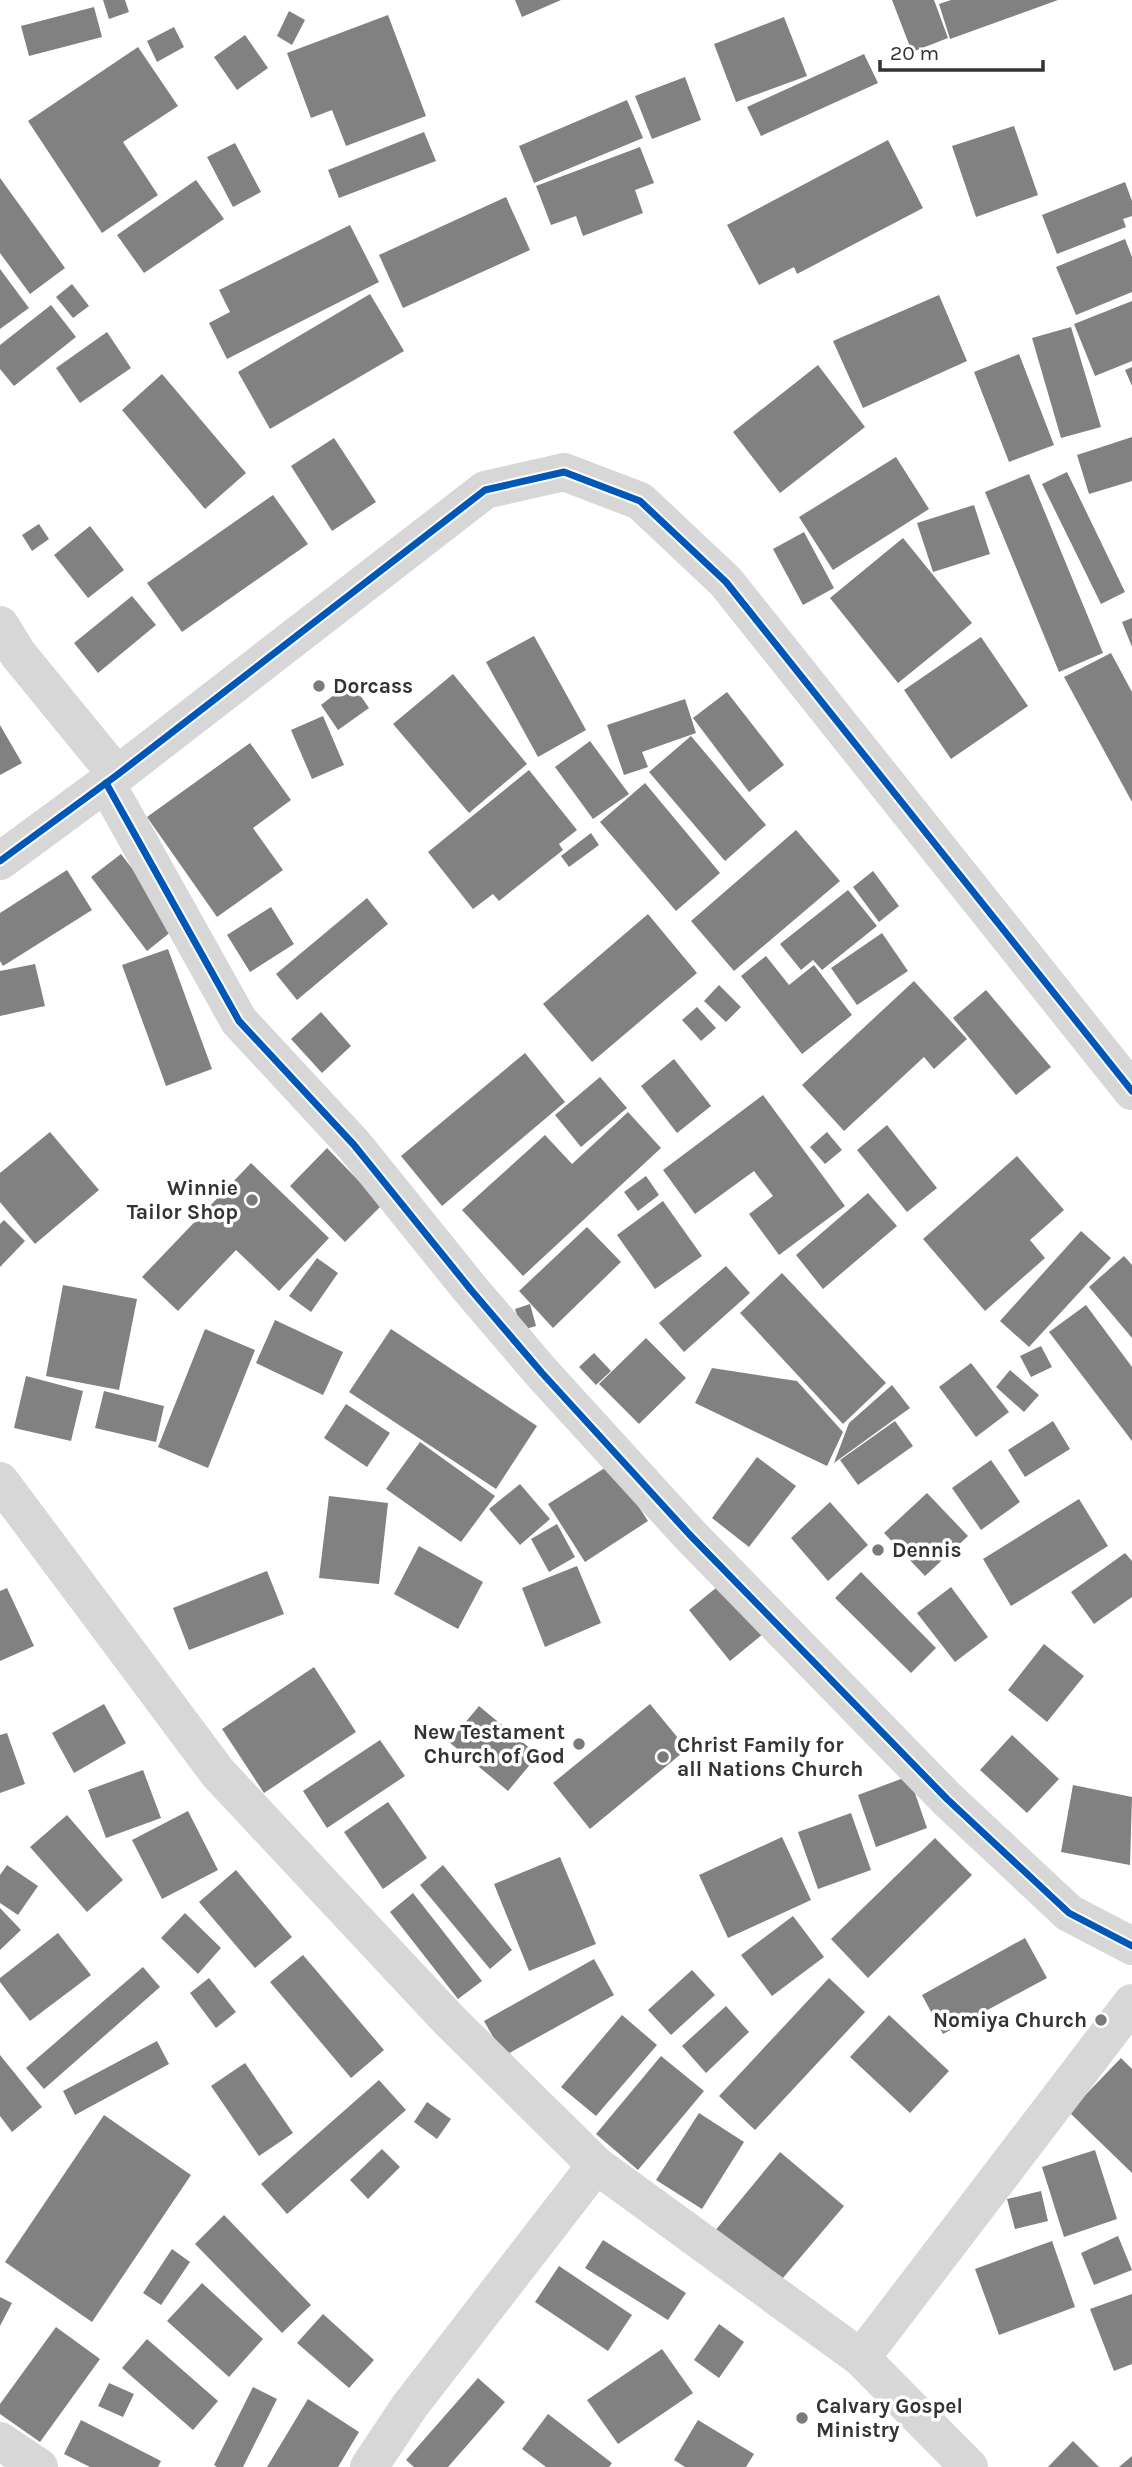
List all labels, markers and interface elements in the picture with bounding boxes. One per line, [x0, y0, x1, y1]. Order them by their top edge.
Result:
scale bar [880, 28, 1043, 72]
text: 20 m [890, 41, 939, 65]
place label: Dorcass [333, 674, 413, 698]
marker: Dorcass [311, 678, 327, 694]
place label: Winnie Tailor Shop [127, 1176, 238, 1224]
marker: Winnie Tailor Shop [244, 1192, 260, 1208]
place label: Dennis [892, 1538, 962, 1562]
marker: Dennis [870, 1542, 886, 1558]
place label: New Testament Church of God [413, 1720, 565, 1768]
place label: Christ Family for all Nations Church [677, 1733, 863, 1781]
marker: New Testament Church of God [571, 1736, 587, 1752]
marker: Christ Family for all Nations Church [655, 1749, 671, 1765]
place label: Nomiya Church [933, 2008, 1087, 2032]
marker: Nomiya Church [1093, 2012, 1109, 2028]
place label: Calvary Gospel Ministry [816, 2394, 963, 2442]
marker: Calvary Gospel Ministry [794, 2410, 810, 2426]

